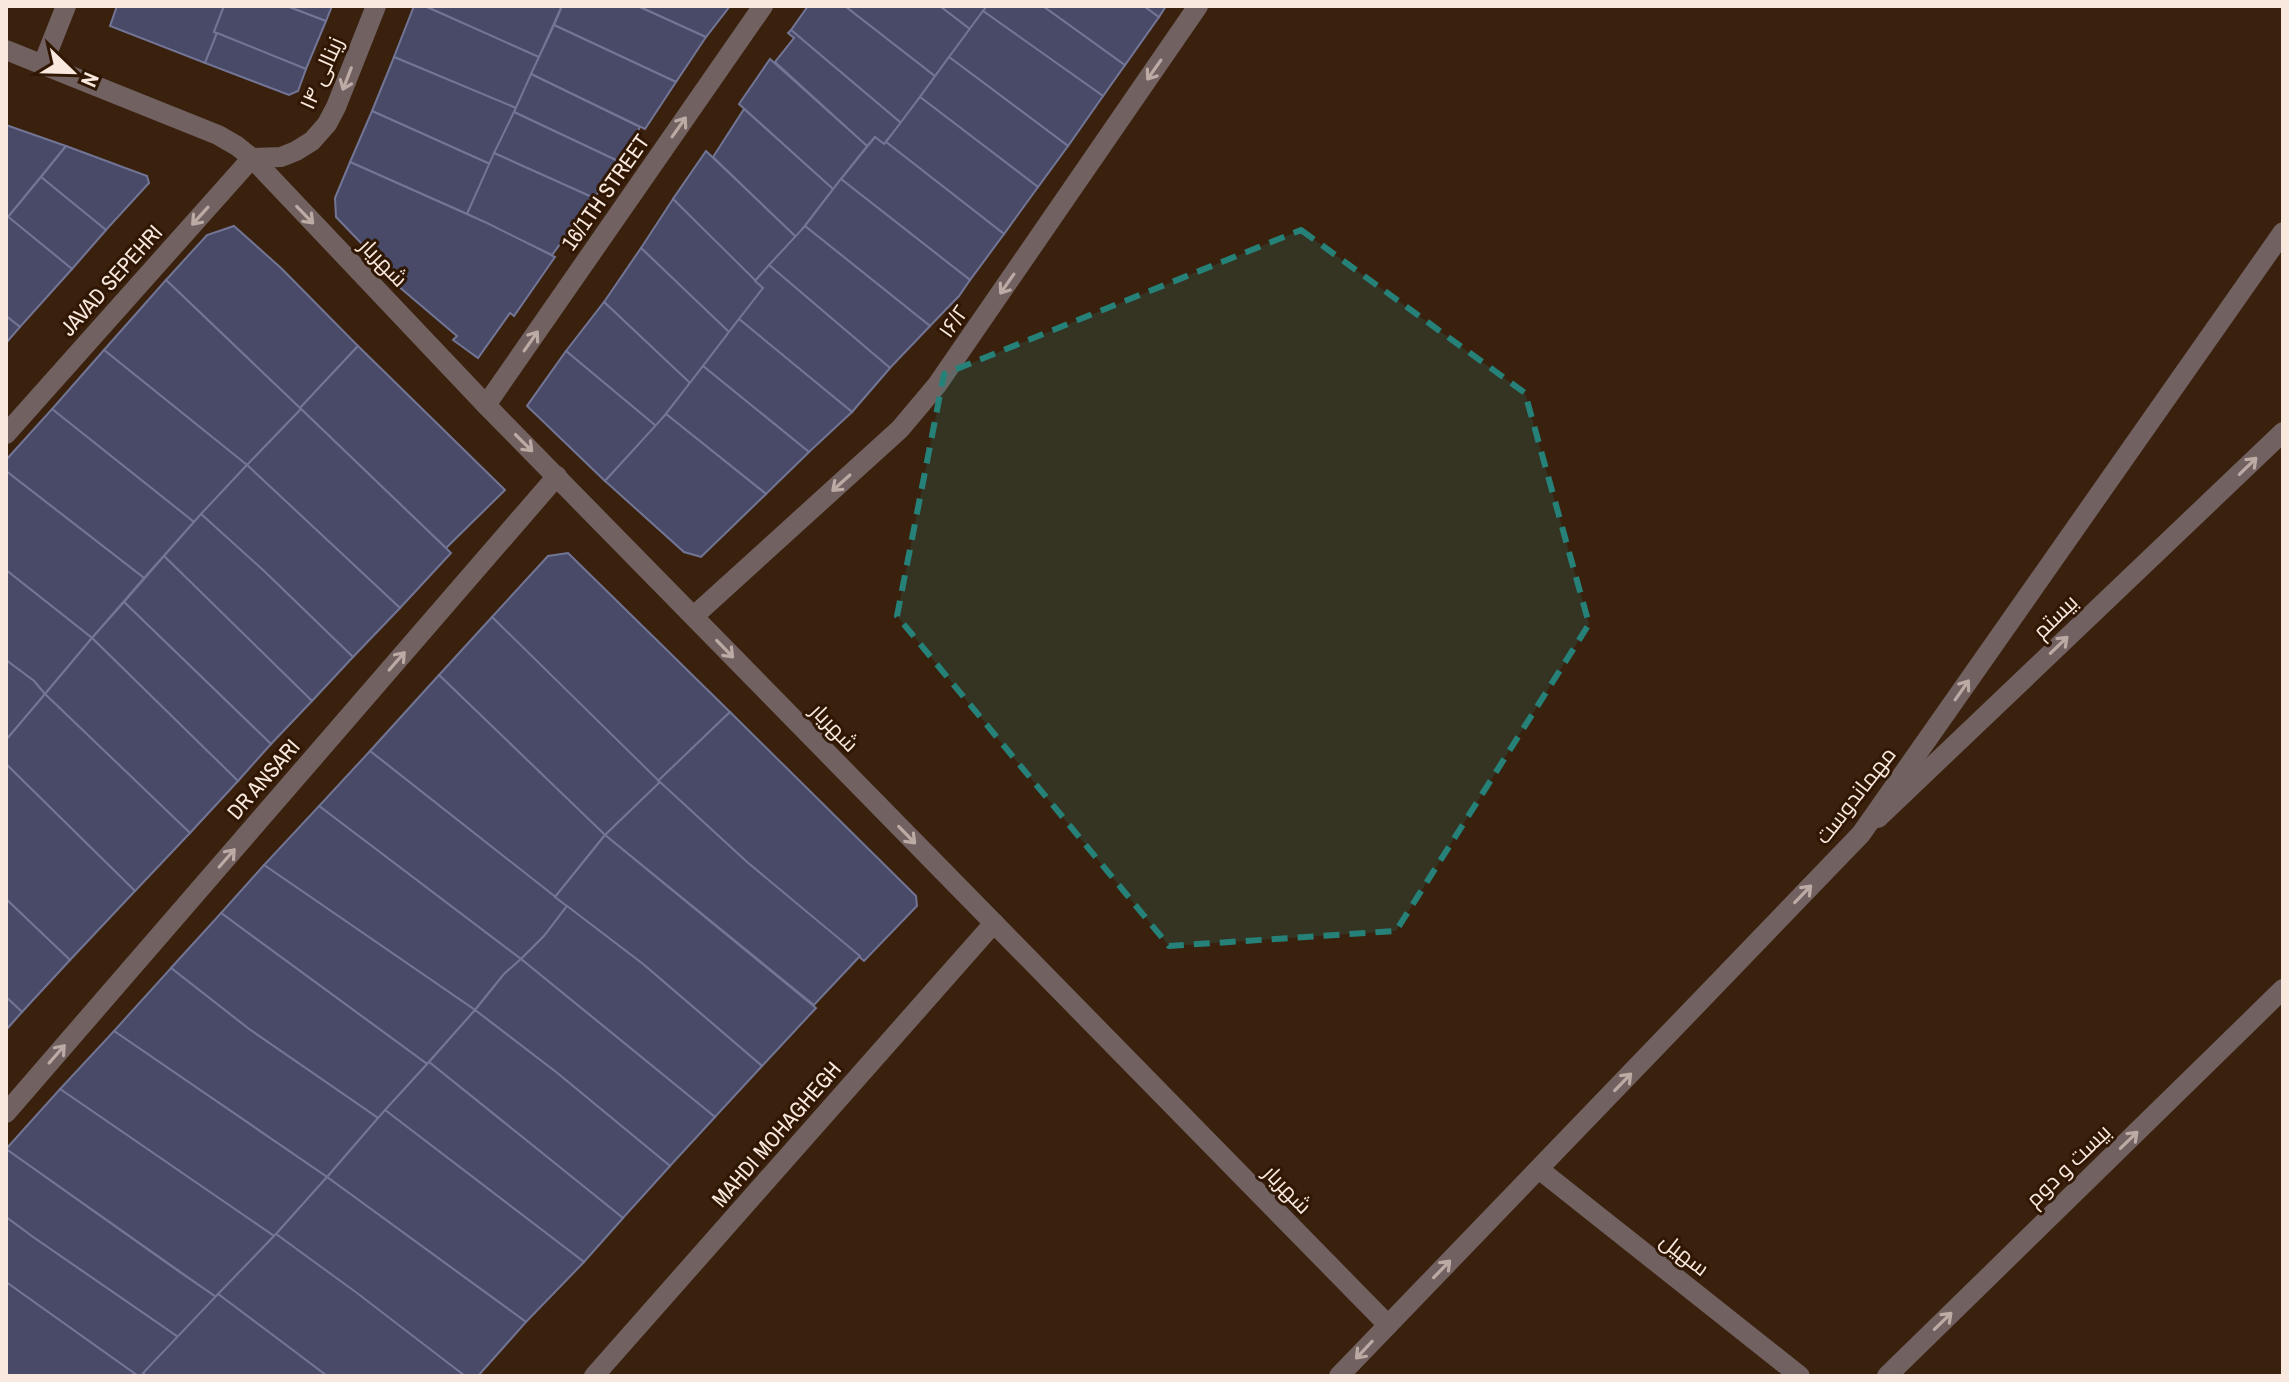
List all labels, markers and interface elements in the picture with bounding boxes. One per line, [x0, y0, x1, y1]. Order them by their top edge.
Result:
north arrow [32, 32, 112, 112]
street label: زینالی ۱۴ [292, 32, 350, 114]
one-way arrow [1146, 59, 1162, 81]
one-way arrow [339, 66, 353, 91]
text: N [74, 68, 107, 92]
one-way arrow [671, 117, 687, 139]
street label: 16/1TH STREET [554, 128, 656, 256]
one-way arrow [296, 205, 315, 225]
one-way arrow [191, 206, 209, 226]
street label: JAVAD SEPEHRI [53, 218, 169, 342]
street label: شهریار [352, 229, 415, 293]
one-way arrow [999, 273, 1015, 295]
street label: ۱۶/۲ [931, 298, 975, 344]
one-way arrow [523, 330, 539, 352]
one-way arrow [514, 433, 533, 452]
one-way arrow [2237, 458, 2257, 476]
one-way arrow [831, 474, 851, 493]
street label: بیستم [2026, 587, 2085, 646]
one-way arrow [2049, 636, 2069, 655]
one-way arrow [715, 639, 734, 658]
one-way arrow [388, 651, 406, 671]
one-way arrow [1954, 679, 1970, 701]
street label: شهریار [803, 694, 866, 758]
street label: DR ANSARI [220, 732, 306, 826]
street label: مهماندوست [1808, 740, 1902, 850]
one-way arrow [897, 825, 916, 844]
one-way arrow [218, 848, 236, 868]
one-way arrow [1793, 885, 1812, 905]
one-way arrow [48, 1045, 66, 1065]
street label: MAHDI MOHAGHEGH [705, 1055, 847, 1213]
one-way arrow [1614, 1072, 1633, 1092]
street label: بیست و دوم [2019, 1117, 2118, 1214]
one-way arrow [2119, 1130, 2139, 1149]
street label: شهریار [1256, 1156, 1319, 1220]
street label: سهیل [1654, 1225, 1716, 1283]
one-way arrow [1433, 1259, 1452, 1279]
one-way arrow [1933, 1312, 1953, 1331]
one-way arrow [1355, 1340, 1373, 1360]

